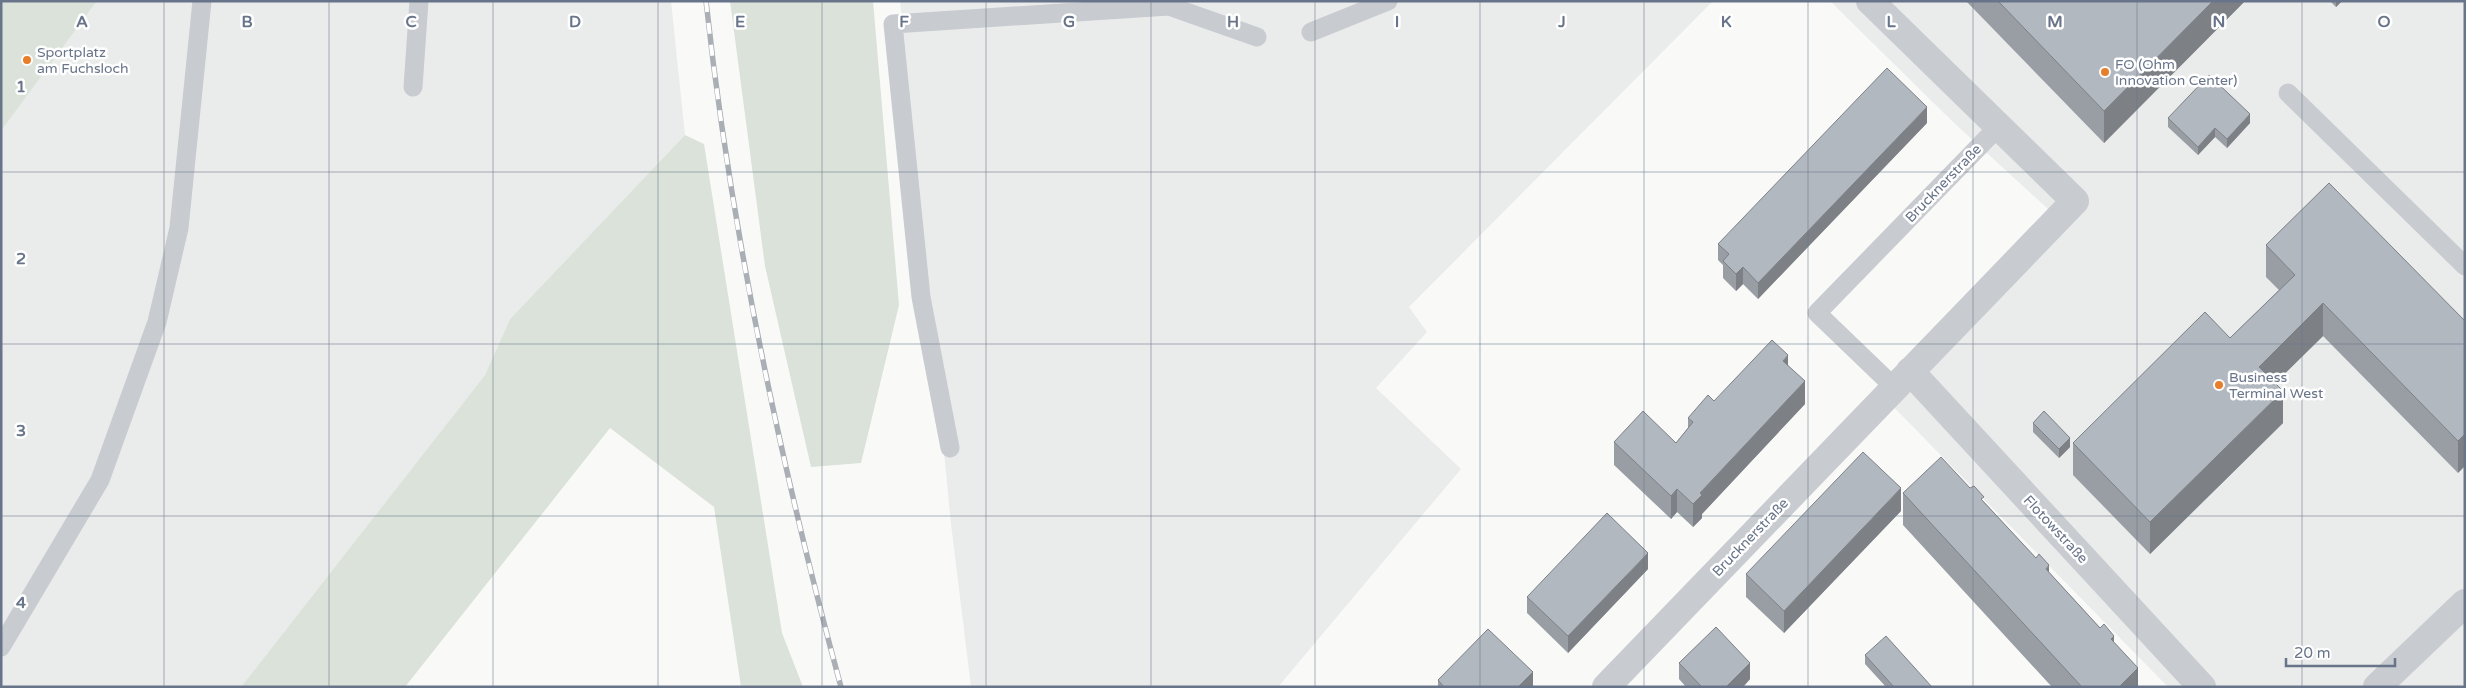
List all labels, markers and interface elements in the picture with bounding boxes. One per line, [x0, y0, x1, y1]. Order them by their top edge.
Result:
text: A [76, 12, 88, 32]
text: B [241, 12, 253, 32]
text: C [405, 12, 417, 32]
text: D [569, 12, 581, 32]
text: E [735, 12, 745, 32]
text: F [899, 12, 909, 32]
text: G [1063, 12, 1075, 32]
text: H [1227, 12, 1239, 32]
text: I [1395, 12, 1399, 32]
text: J [1557, 12, 1566, 32]
text: K [1721, 12, 1732, 32]
text: L [1886, 12, 1896, 32]
text: M [2047, 12, 2063, 32]
text: N [2213, 12, 2225, 32]
text: O [2378, 12, 2391, 32]
place label: Sportplatz am Fuchsloch [37, 44, 129, 77]
marker: Sportplatz am Fuchsloch [21, 54, 33, 66]
place label: FO (Ohm Innovation Center) [2115, 56, 2237, 89]
marker: FO (Ohm Innovation Center) [2099, 66, 2111, 78]
text: 1 [16, 77, 26, 97]
street label: Brucknerstraße [1902, 141, 1985, 226]
text: 2 [16, 249, 26, 269]
place label: Business Terminal West [2229, 369, 2324, 402]
marker: Business Terminal West [2213, 379, 2225, 391]
text: 3 [16, 421, 26, 441]
street label: Flotowstraße [2020, 492, 2091, 567]
street label: Brucknerstraße [1709, 495, 1792, 580]
text: 4 [16, 593, 26, 613]
scale bar [2286, 636, 2395, 668]
text: 20 m [2294, 644, 2331, 662]

